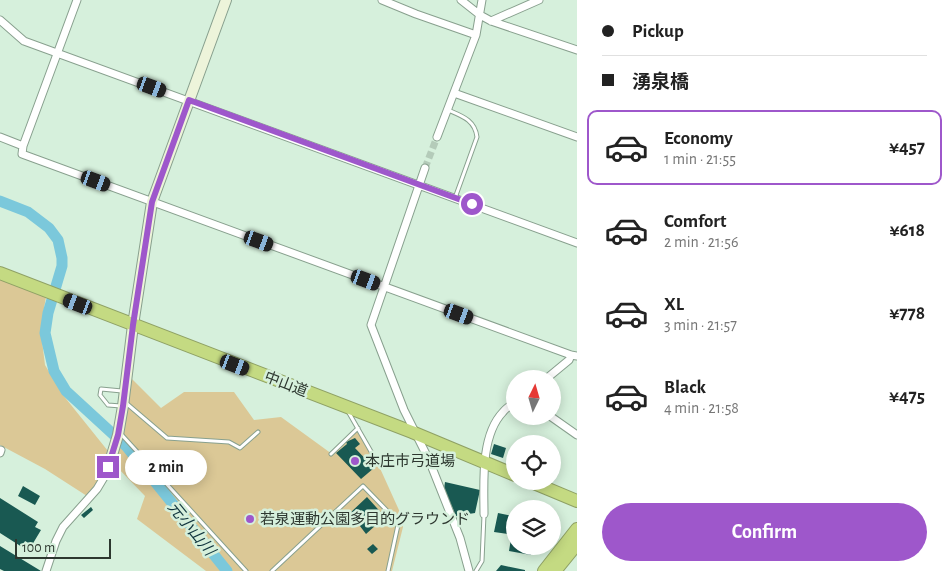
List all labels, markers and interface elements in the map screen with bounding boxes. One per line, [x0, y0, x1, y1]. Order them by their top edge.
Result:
text: Pickup [632, 22, 684, 41]
text: 湧泉橋 [632, 73, 689, 92]
car [135, 75, 168, 99]
icon: car [604, 125, 649, 170]
text: Economy [664, 129, 733, 148]
text: ¥457 [889, 138, 925, 157]
text: 1 min · 21:55 [664, 151, 736, 167]
car [79, 169, 112, 193]
route start [461, 193, 483, 215]
icon: car [604, 208, 649, 253]
text: Comfort [664, 212, 726, 231]
text: ¥618 [890, 221, 925, 240]
car [242, 229, 275, 253]
text: 2 min · 21:56 [664, 234, 738, 250]
car [349, 268, 382, 292]
icon: car [604, 291, 649, 336]
car [61, 292, 94, 316]
text: XL [664, 295, 684, 314]
car [442, 302, 475, 326]
text: ¥778 [889, 304, 925, 323]
text: 3 min · 21:57 [664, 317, 737, 333]
car [218, 353, 251, 377]
street label: 中山道 [262, 368, 310, 400]
north arrow [506, 370, 561, 425]
map controls [506, 370, 561, 555]
icon: car [604, 374, 649, 419]
text: Black [664, 378, 706, 397]
text: ¥475 [889, 387, 925, 406]
text: 4 min · 21:58 [664, 400, 739, 416]
button: locate [506, 435, 561, 490]
callout: 2 min [126, 450, 208, 484]
place label: 本庄市弓道場 [365, 453, 455, 469]
marker: 本庄市弓道場 [349, 455, 361, 467]
route end [97, 456, 119, 478]
text: 2 min [148, 459, 184, 475]
water label: 元小山川 [165, 498, 220, 560]
button: layers [506, 500, 561, 555]
button: Confirm [602, 503, 927, 561]
place label: 若泉運動公園多目的グラウンド [260, 511, 470, 527]
marker: 若泉運動公園多目的グラウンド [244, 513, 256, 525]
scale bar [15, 536, 111, 559]
text: 100 m [22, 541, 55, 555]

